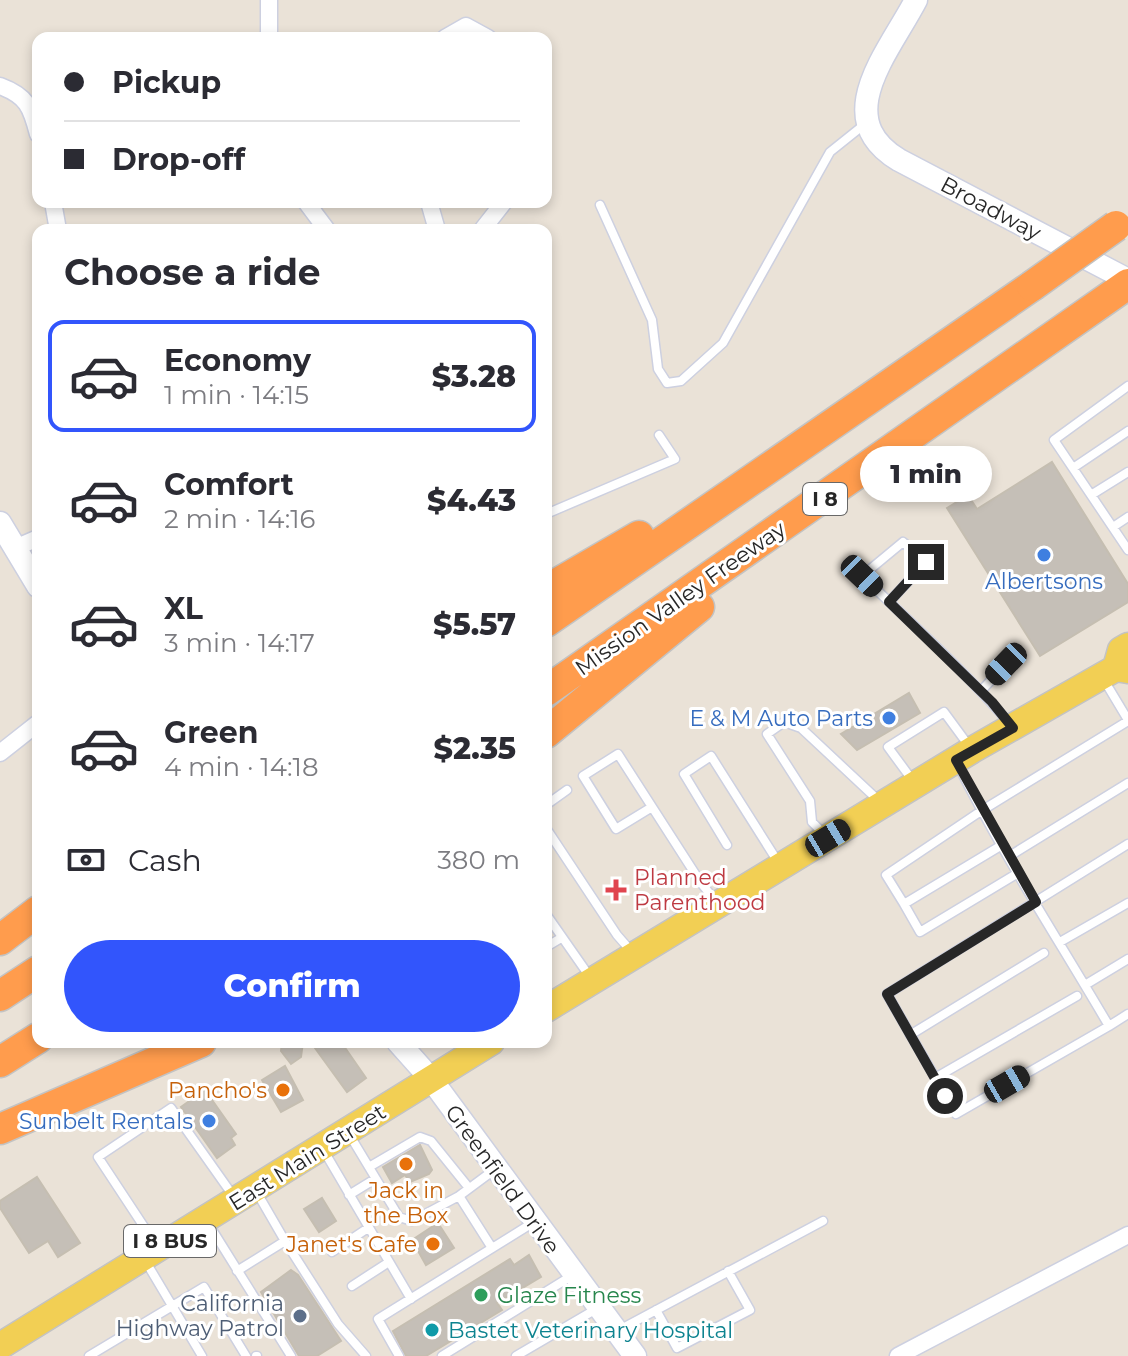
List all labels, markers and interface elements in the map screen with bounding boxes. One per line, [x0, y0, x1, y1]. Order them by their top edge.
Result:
text: Pickup [112, 64, 221, 101]
text: Drop-off [112, 141, 245, 178]
street label: Broadway [936, 171, 1046, 246]
text: Choose a ride [64, 250, 321, 294]
icon: car [68, 340, 140, 412]
text: Economy [164, 342, 311, 379]
text: $3.28 [432, 358, 516, 395]
text: 1 min · 14:15 [164, 379, 309, 411]
callout: 1 min [860, 446, 992, 502]
text: 1 min [890, 458, 962, 490]
icon: car [68, 464, 140, 536]
text: Comfort [164, 466, 294, 503]
text: $4.43 [427, 482, 516, 519]
road number: I 8 [803, 483, 847, 515]
text: 2 min · 14:16 [164, 503, 315, 535]
street label: Mission Valley Freeway [570, 515, 791, 681]
route end [908, 544, 944, 580]
marker: Albertsons [1035, 546, 1053, 564]
car [836, 551, 888, 601]
place label: Albertsons [985, 568, 1103, 595]
icon: car [68, 588, 140, 660]
text: XL [164, 590, 203, 627]
text: $5.57 [433, 606, 516, 643]
text: 3 min · 14:17 [164, 627, 315, 659]
car [981, 638, 1031, 690]
place label: E & M Auto Parts [690, 705, 873, 732]
marker: E & M Auto Parts [880, 709, 898, 727]
icon: car [68, 712, 140, 784]
text: Green [164, 714, 258, 751]
text: $2.35 [434, 730, 516, 767]
text: 4 min · 14:18 [164, 751, 319, 783]
car [801, 815, 855, 861]
icon: cash [64, 838, 108, 882]
text: Cash [128, 842, 202, 879]
text: 380 m [437, 844, 520, 876]
place label: Planned Parenthood [634, 864, 765, 916]
marker: Planned Parenthood [605, 879, 627, 901]
button: Confirm [64, 940, 520, 1032]
car [980, 1062, 1034, 1106]
place label: Pancho's [168, 1077, 267, 1104]
route start [927, 1078, 963, 1114]
marker: Pancho's [274, 1081, 292, 1099]
street label: East Main Street [224, 1098, 391, 1217]
street label: Greenfield Drive [439, 1099, 566, 1259]
place label: Sunbelt Rentals [19, 1108, 193, 1135]
marker: Sunbelt Rentals [200, 1112, 218, 1130]
marker: Jack in the Box [397, 1155, 415, 1173]
place label: Jack in the Box [364, 1177, 449, 1229]
road number: I 8 BUS [124, 1225, 216, 1257]
place label: Janet's Cafe [285, 1231, 417, 1258]
marker: Janet's Cafe [424, 1235, 442, 1253]
place label: Glaze Fitness [497, 1282, 641, 1309]
marker: Glaze Fitness [472, 1286, 490, 1304]
place label: California Highway Patrol [116, 1290, 284, 1342]
marker: California Highway Patrol [291, 1307, 309, 1325]
place label: Bastet Veterinary Hospital [448, 1317, 733, 1344]
marker: Bastet Veterinary Hospital [423, 1321, 441, 1339]

